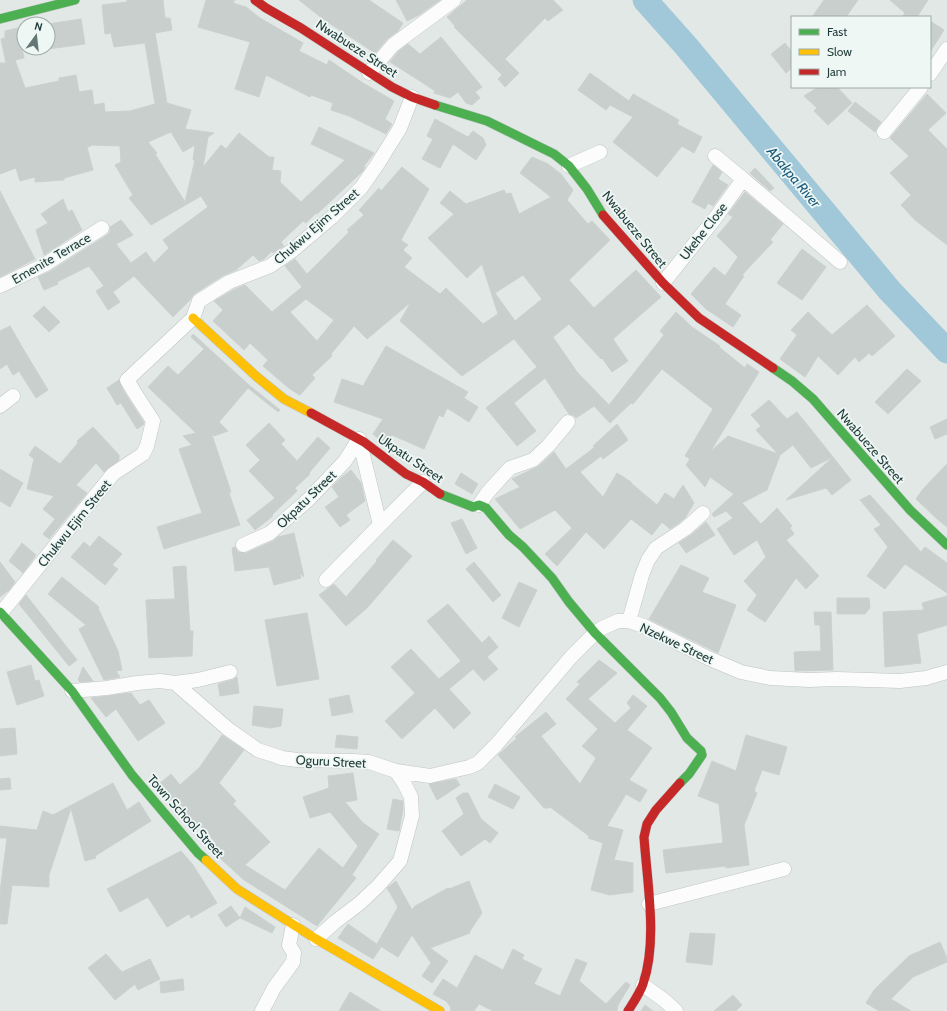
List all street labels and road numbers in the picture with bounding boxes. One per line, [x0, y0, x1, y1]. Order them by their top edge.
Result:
street label: Nwabueze Street [313, 16, 401, 81]
street label: Chukwu Ejim Street [270, 184, 363, 268]
street label: Nwabueze Street [599, 187, 671, 271]
street label: Ukehe Close [676, 199, 731, 263]
street label: Emenite Terrace [9, 229, 94, 287]
street label: Nwabueze Street [834, 405, 908, 487]
street label: Ukpatu Street [375, 430, 447, 486]
street label: Okpatu Street [273, 466, 340, 531]
street label: Chukwu Ejim Street [34, 476, 115, 570]
street label: Nzekwe Street [637, 619, 717, 667]
street label: Oguru Street [295, 751, 367, 771]
street label: Town School Street [144, 771, 228, 862]

